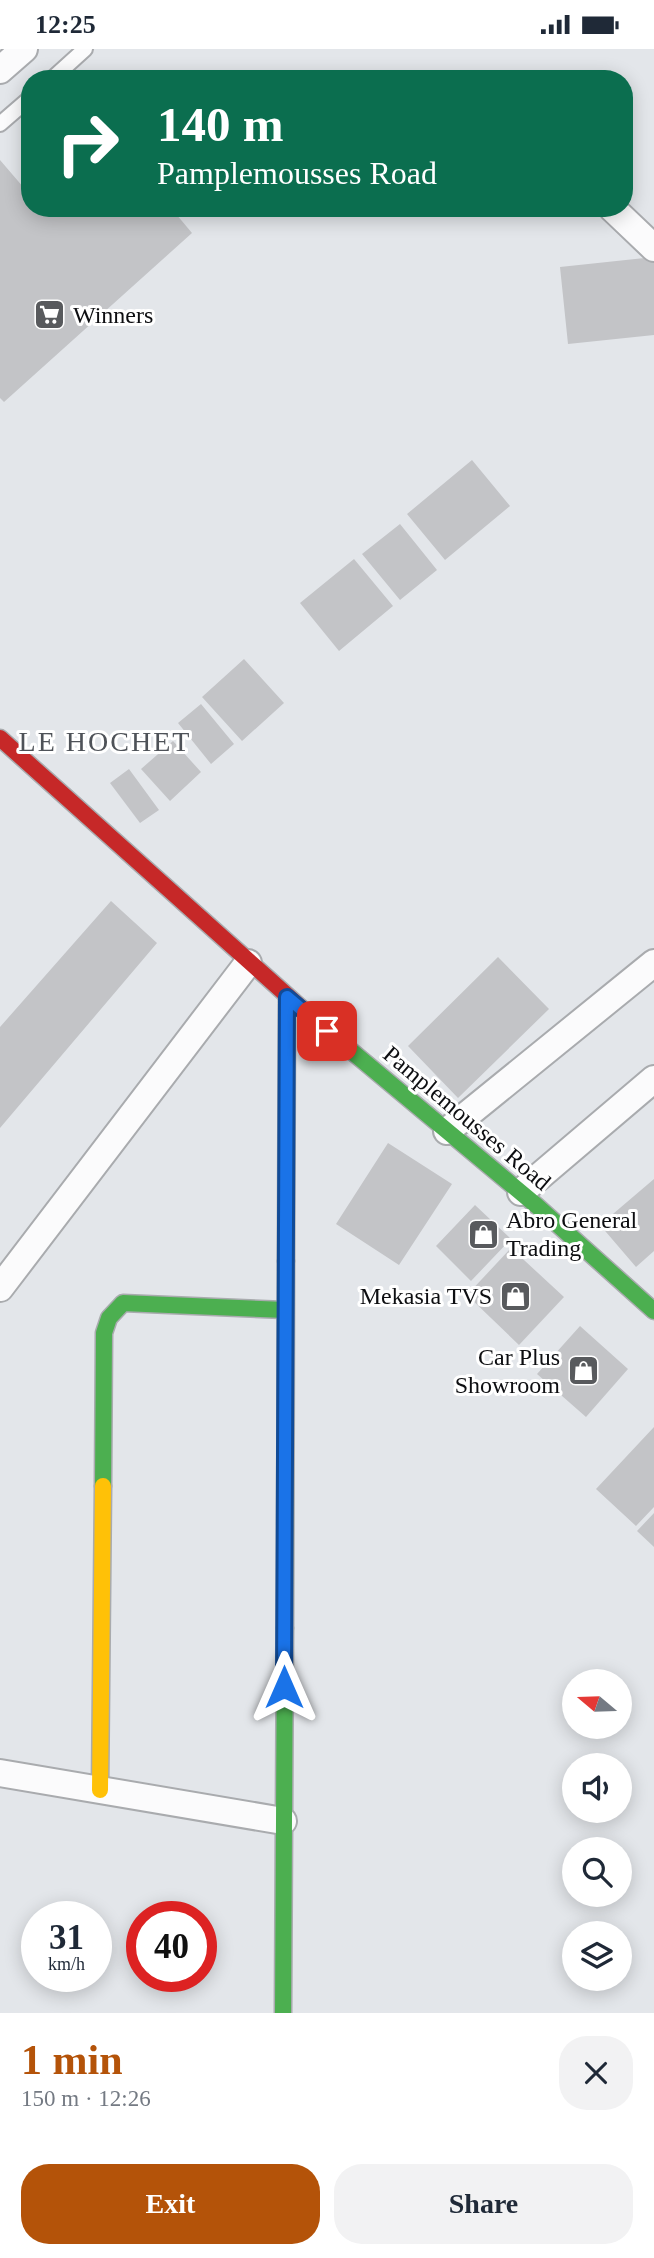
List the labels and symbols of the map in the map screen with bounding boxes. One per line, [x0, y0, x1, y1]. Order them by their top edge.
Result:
supermarket icon: Winners [33, 298, 67, 332]
place label: Winners [73, 302, 153, 328]
district label: LE HOCHET [19, 726, 191, 757]
pin [297, 1001, 357, 1061]
street label: Pamplemousses Road [378, 1041, 556, 1195]
place label: Abro General Trading [506, 1207, 638, 1261]
shop icon: Abro General Trading [466, 1217, 500, 1251]
shop icon: Mekasia TVS [498, 1279, 532, 1313]
place label: Mekasia TVS [360, 1283, 492, 1309]
place label: Car Plus Showroom [455, 1344, 560, 1398]
shop icon: Car Plus Showroom [566, 1354, 600, 1388]
position arrow [247, 1650, 321, 1724]
north arrow [562, 1669, 632, 1739]
speed limit sign: 40 [126, 1901, 217, 1992]

